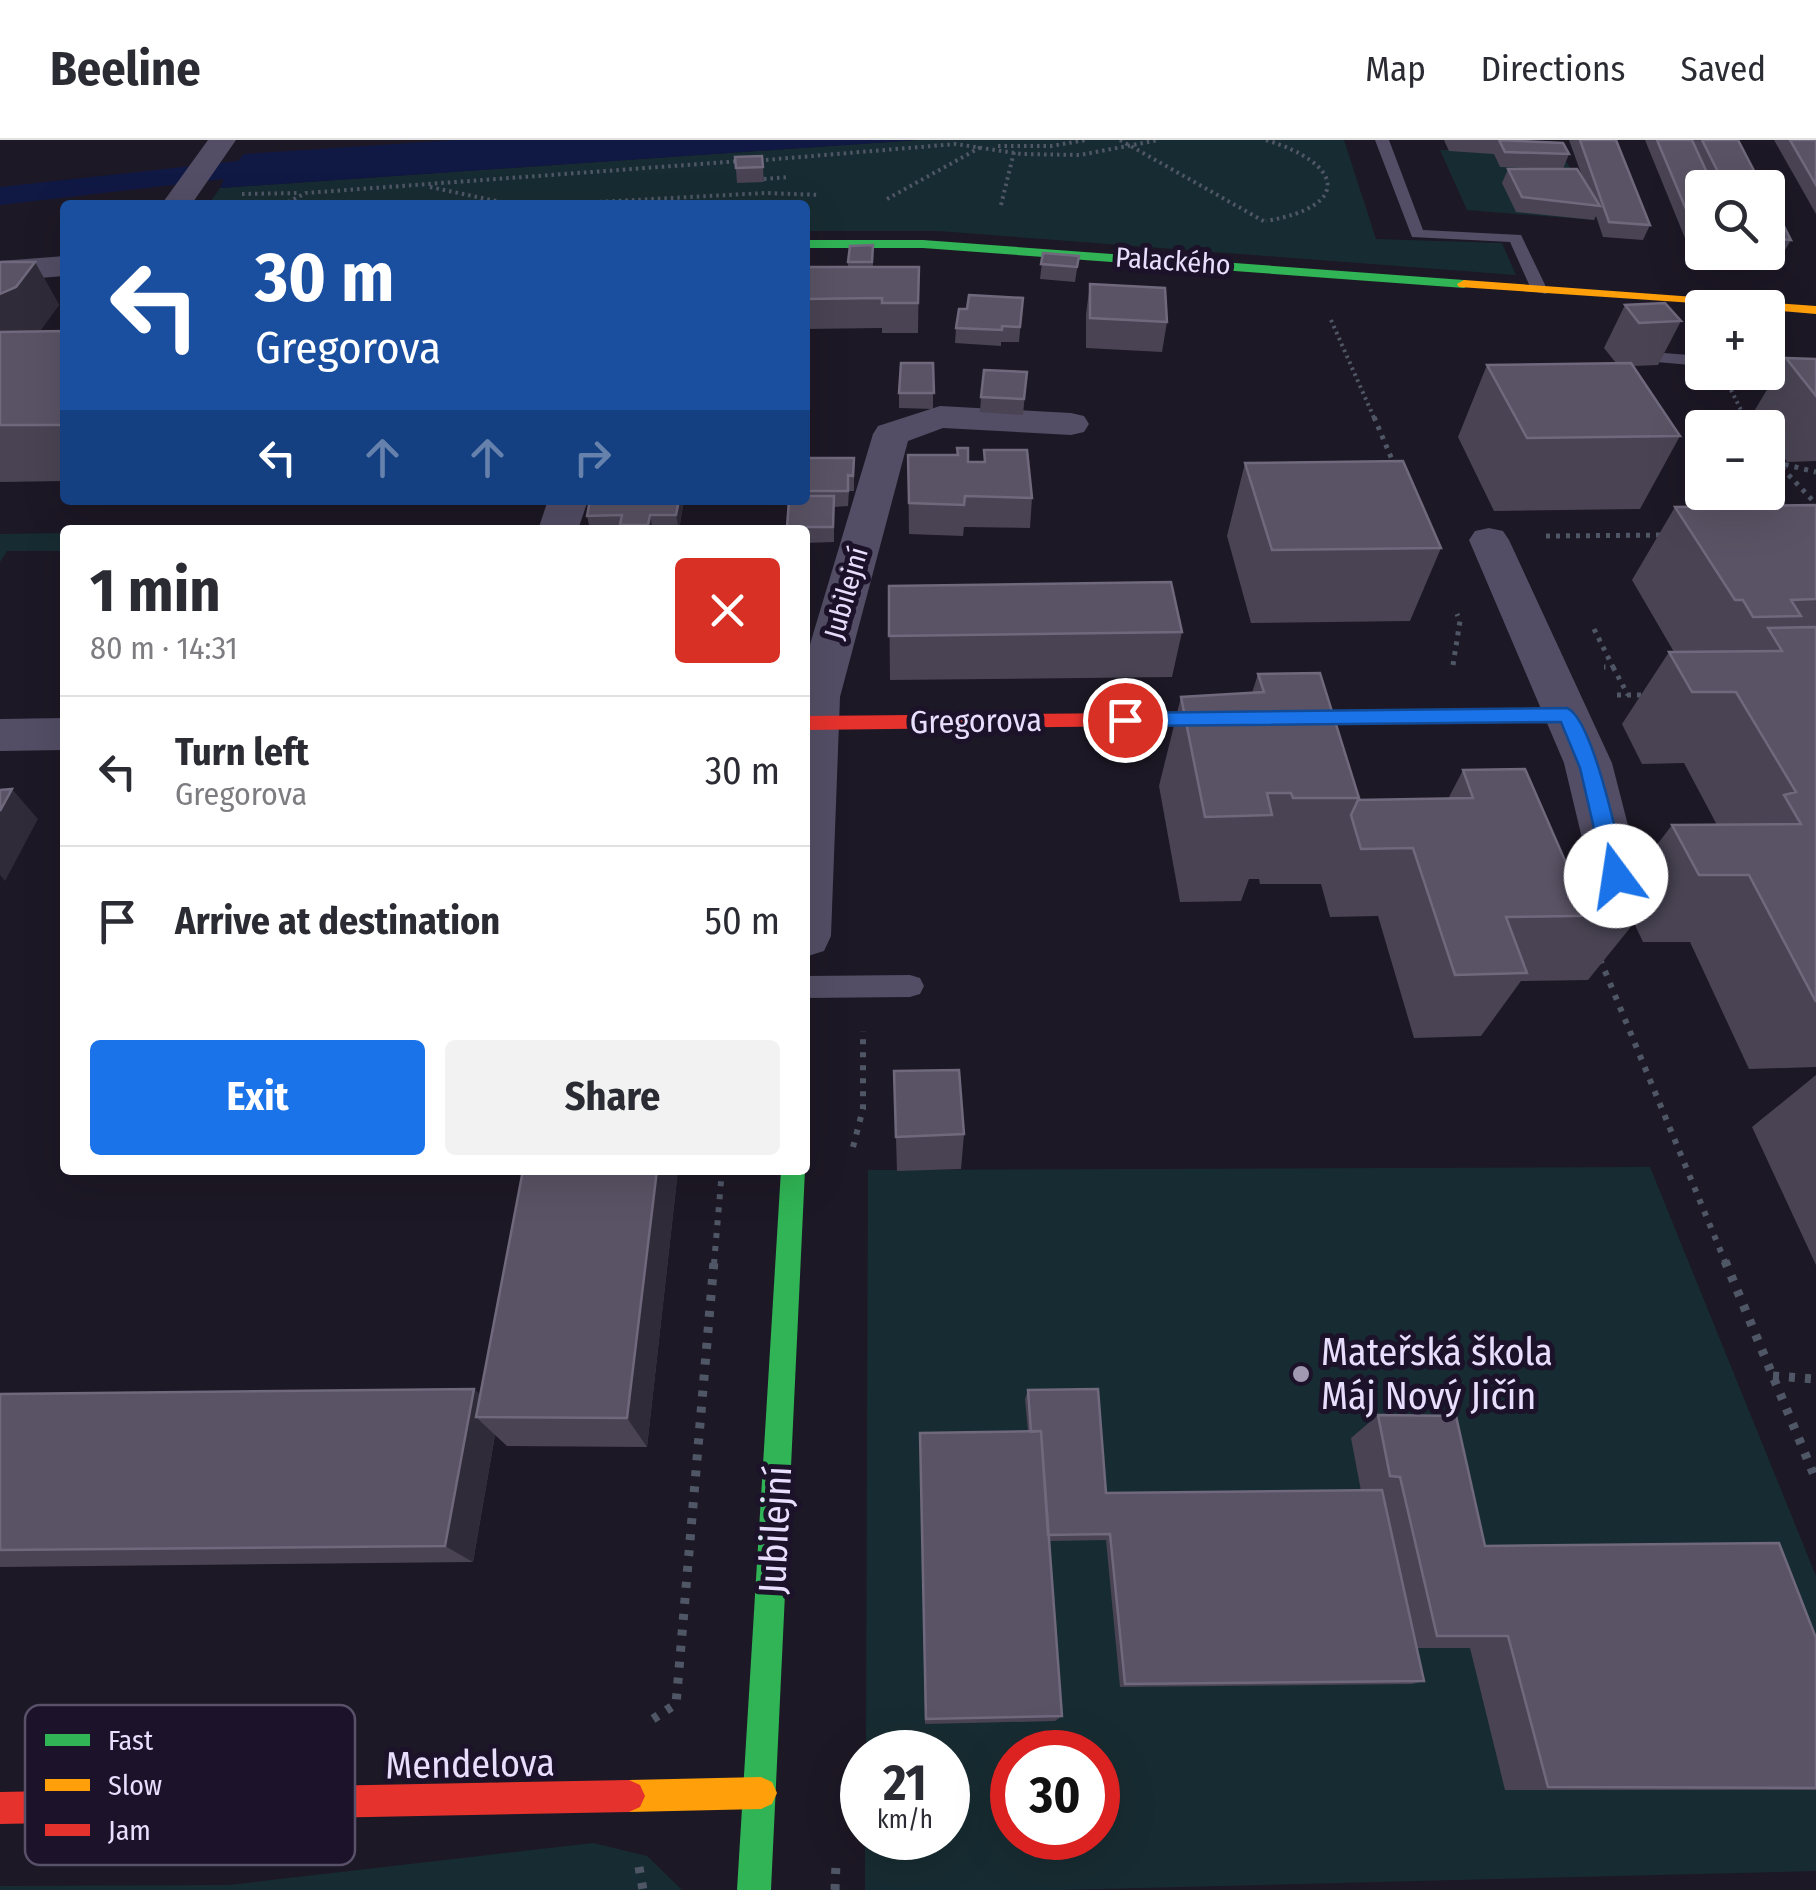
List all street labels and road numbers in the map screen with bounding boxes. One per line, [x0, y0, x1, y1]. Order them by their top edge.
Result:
street label: Palackého [1114, 241, 1232, 281]
street label: Jubilejní [817, 543, 875, 643]
street label: Gregorova [910, 701, 1042, 741]
street label: Jubilejní [749, 1465, 801, 1595]
street label: Mendelova [385, 1740, 555, 1788]

